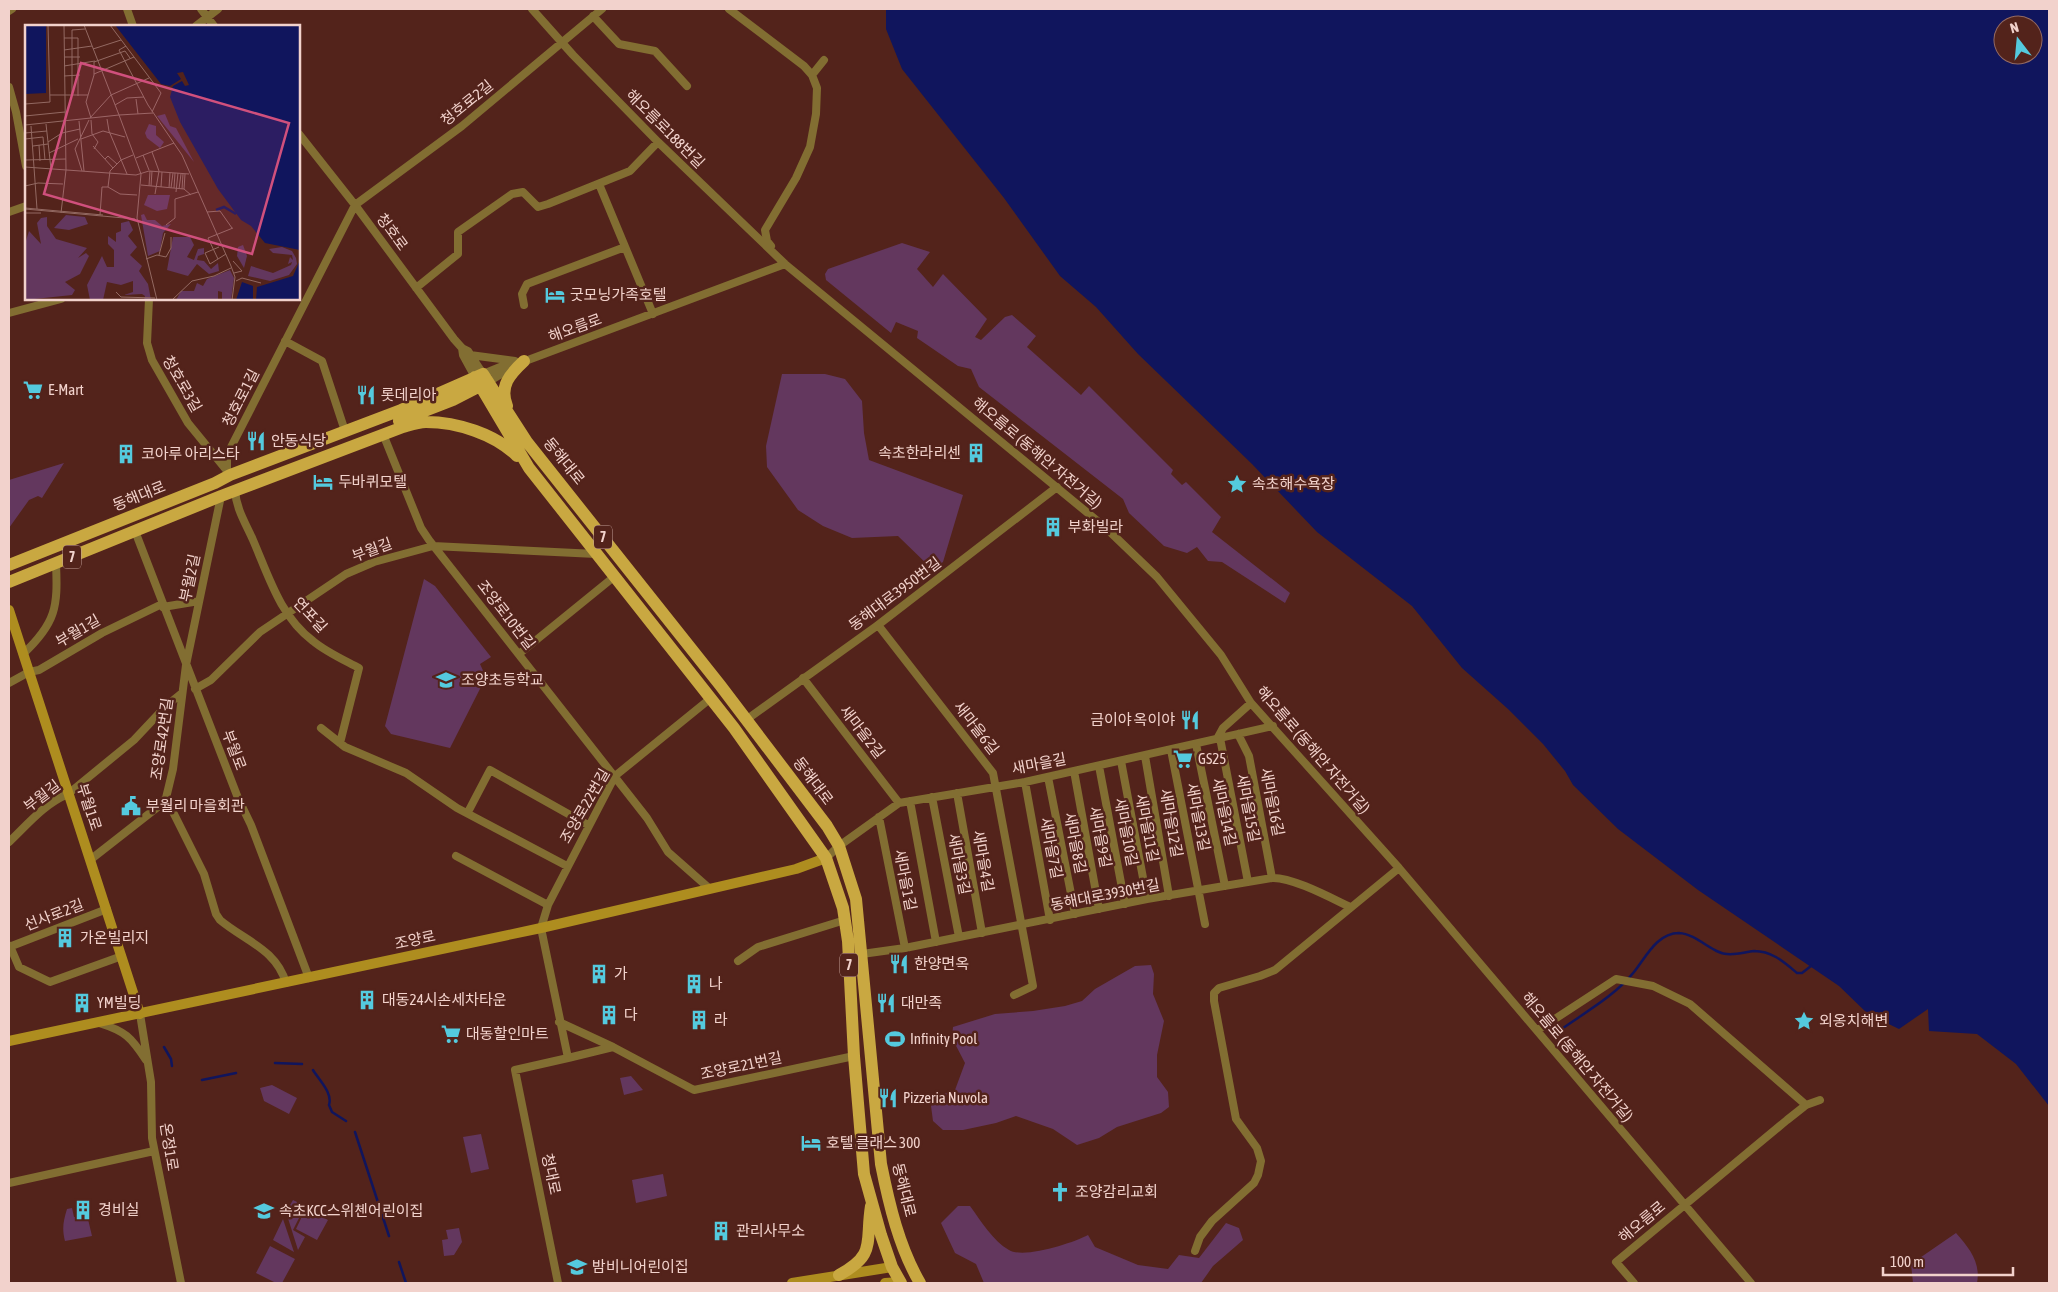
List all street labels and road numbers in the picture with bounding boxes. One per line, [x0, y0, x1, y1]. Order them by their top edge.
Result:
street label: 청호로2길 [437, 76, 496, 129]
street label: 해오름로188번길 [623, 86, 708, 171]
street label: 청호로 [373, 210, 411, 253]
street label: 해오름로 [546, 310, 604, 345]
street label: 청호로3길 [160, 353, 205, 415]
street label: 청호로1길 [219, 366, 262, 429]
street label: 해오름로 (동해안 자전거길) [969, 394, 1105, 512]
street label: 동해대로 [540, 434, 588, 487]
street label: 동해대로 [110, 477, 168, 514]
road number: 7 [594, 526, 612, 548]
street label: 부월길 [349, 534, 394, 565]
road number: 7 [63, 546, 81, 568]
street label: 부월2길 [176, 552, 203, 603]
street label: 동해대로3950번길 [845, 553, 944, 634]
street label: 조양로10번길 [474, 577, 539, 653]
street label: 연포길 [290, 594, 331, 636]
street label: 부월1길 [53, 611, 103, 650]
street label: 해오름로 (동해안 자전거길) [1253, 683, 1373, 817]
street label: 조양로42번길 [147, 697, 176, 781]
street label: 새마을6길 [951, 698, 1002, 757]
street label: 새마을2길 [837, 702, 888, 761]
street label: 부월로 [219, 727, 250, 772]
street label: 새마을길 [1010, 750, 1068, 777]
street label: 동해대로 [790, 754, 837, 808]
street label: 조양로22번길 [556, 766, 613, 846]
street label: 새마을16길 [1258, 766, 1287, 838]
street label: 새마을15길 [1234, 772, 1263, 844]
street label: 부월길 [20, 776, 63, 815]
street label: 새마을14길 [1209, 776, 1240, 848]
street label: 부월1로 [74, 781, 105, 833]
street label: 새마을13길 [1184, 781, 1213, 853]
street label: 새마을12길 [1157, 787, 1186, 859]
street label: 새마을11길 [1133, 792, 1162, 864]
street label: 새마을10길 [1112, 796, 1141, 868]
street label: 새마을9길 [1086, 805, 1115, 869]
street label: 새마을8길 [1061, 811, 1090, 875]
street label: 새마을7길 [1037, 816, 1066, 880]
street label: 새마을4길 [970, 829, 997, 893]
street label: 새마을3길 [945, 832, 974, 896]
street label: 새마을1길 [891, 848, 920, 912]
street label: 동해대로3930번길 [1049, 876, 1161, 913]
street label: 선사로2길 [22, 895, 86, 934]
street label: 조양로 [393, 927, 437, 952]
road number: 7 [840, 954, 858, 976]
street label: 해오름로 (동해안 자전거길) [1518, 989, 1636, 1125]
street label: 조양로21번길 [698, 1049, 783, 1082]
street label: 온정1로 [157, 1122, 182, 1172]
street label: 청대로 [539, 1152, 564, 1196]
street label: 동해대로 [890, 1161, 919, 1219]
street label: 해오름로 [1615, 1197, 1668, 1246]

